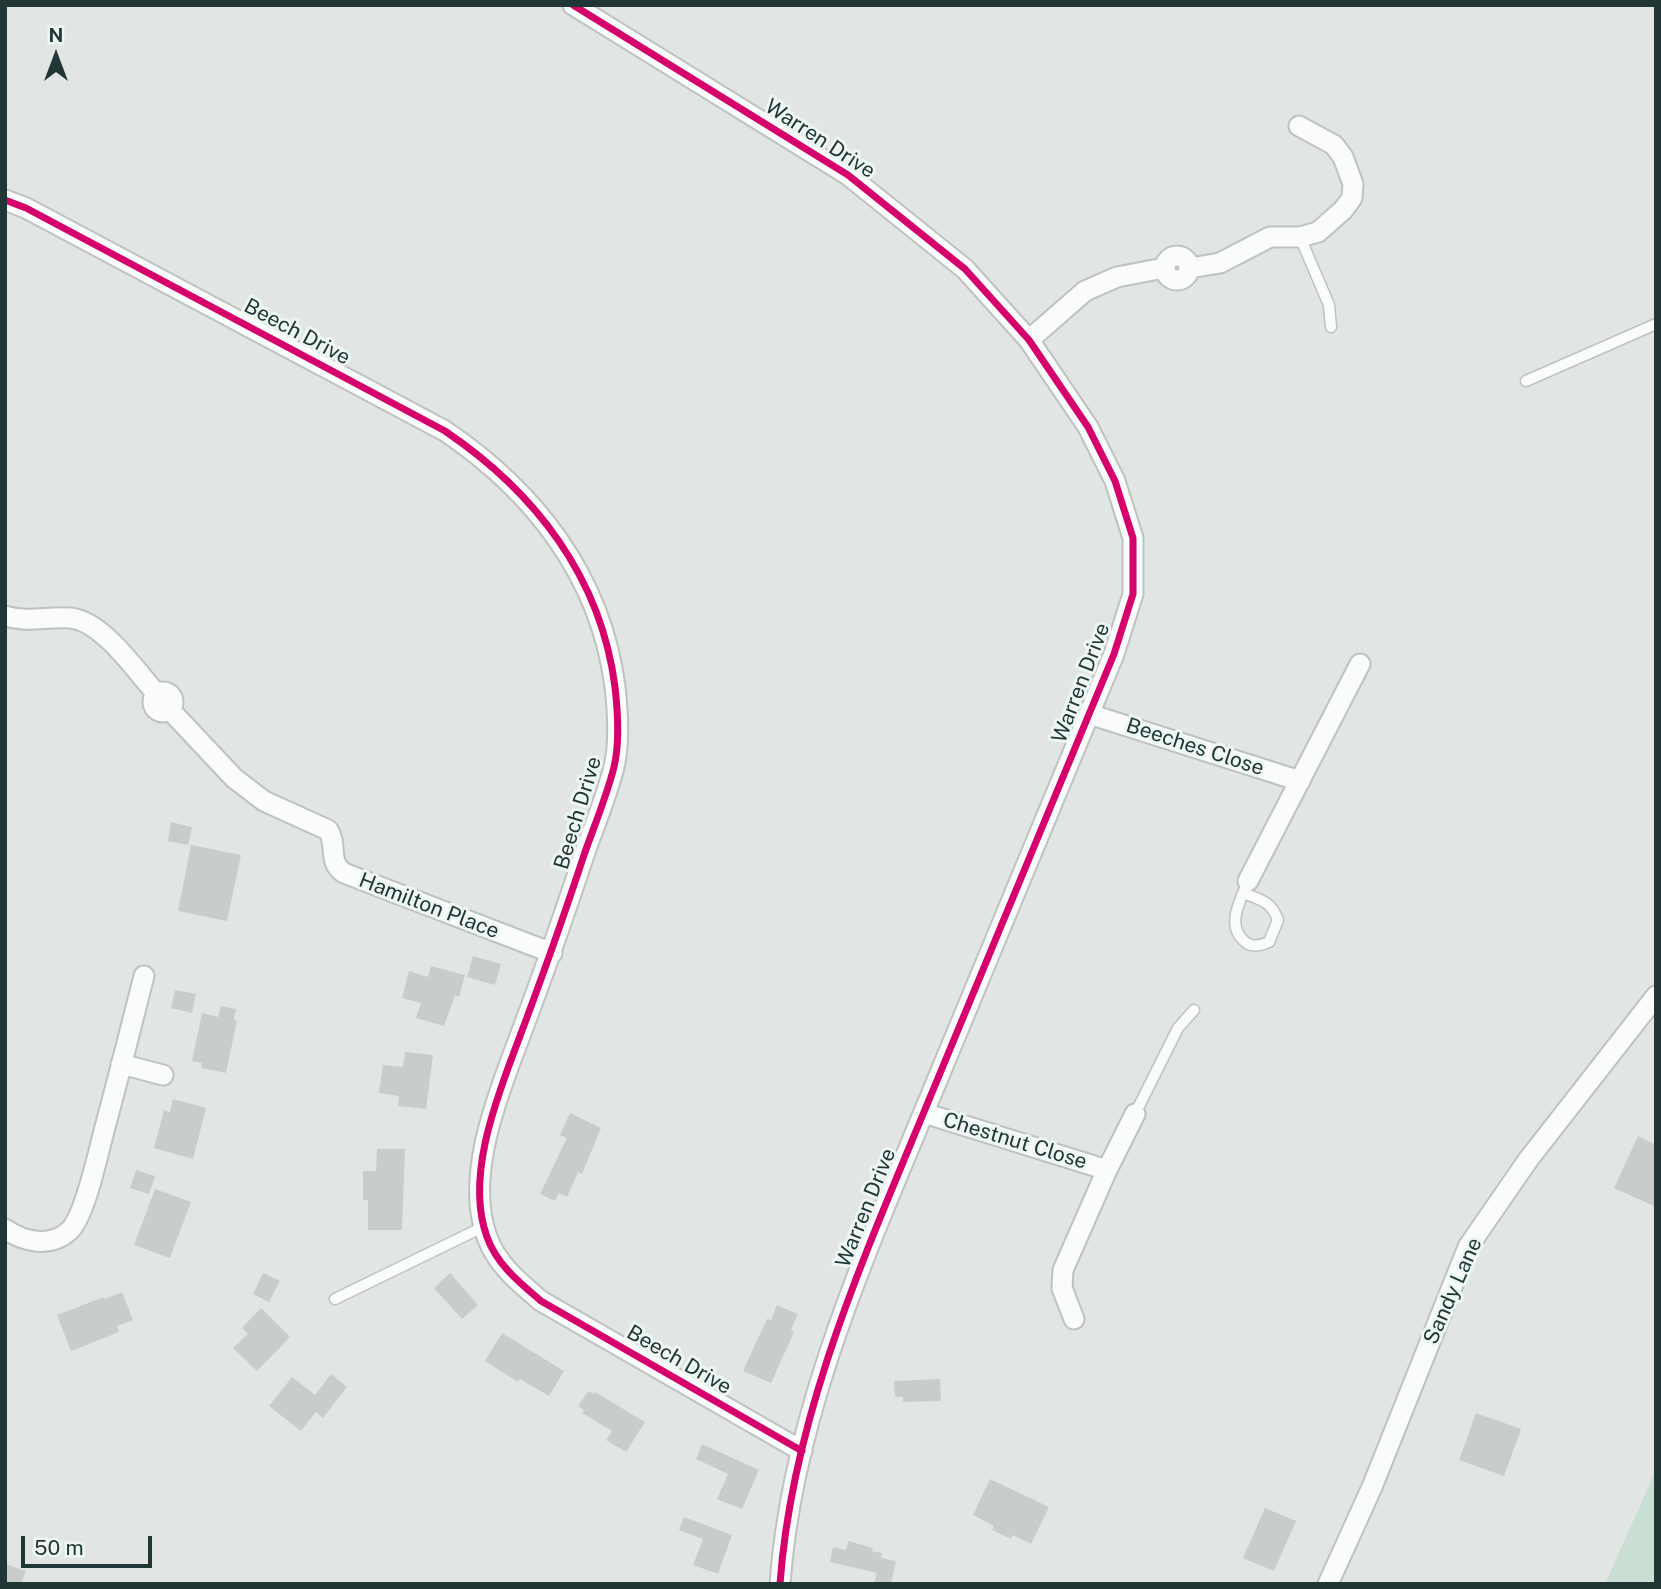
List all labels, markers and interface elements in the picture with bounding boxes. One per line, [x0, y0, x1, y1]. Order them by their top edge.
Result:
north arrow [21, 21, 91, 91]
text: N [49, 24, 63, 46]
street label: Warren Drive [760, 94, 880, 184]
street label: Beech Drive [240, 293, 354, 371]
street label: Warren Drive [1047, 620, 1115, 746]
street label: Beeches Close [1123, 713, 1267, 781]
street label: Beech Drive [549, 754, 607, 872]
street label: Hamilton Place [355, 868, 503, 944]
street label: Chestnut Close [940, 1107, 1090, 1175]
street label: Warren Drive [831, 1145, 901, 1271]
street label: Sandy Lane [1418, 1234, 1488, 1348]
street label: Beech Drive [622, 1320, 736, 1400]
scale bar [24, 1522, 156, 1566]
text: 50 m [34, 1535, 84, 1560]

